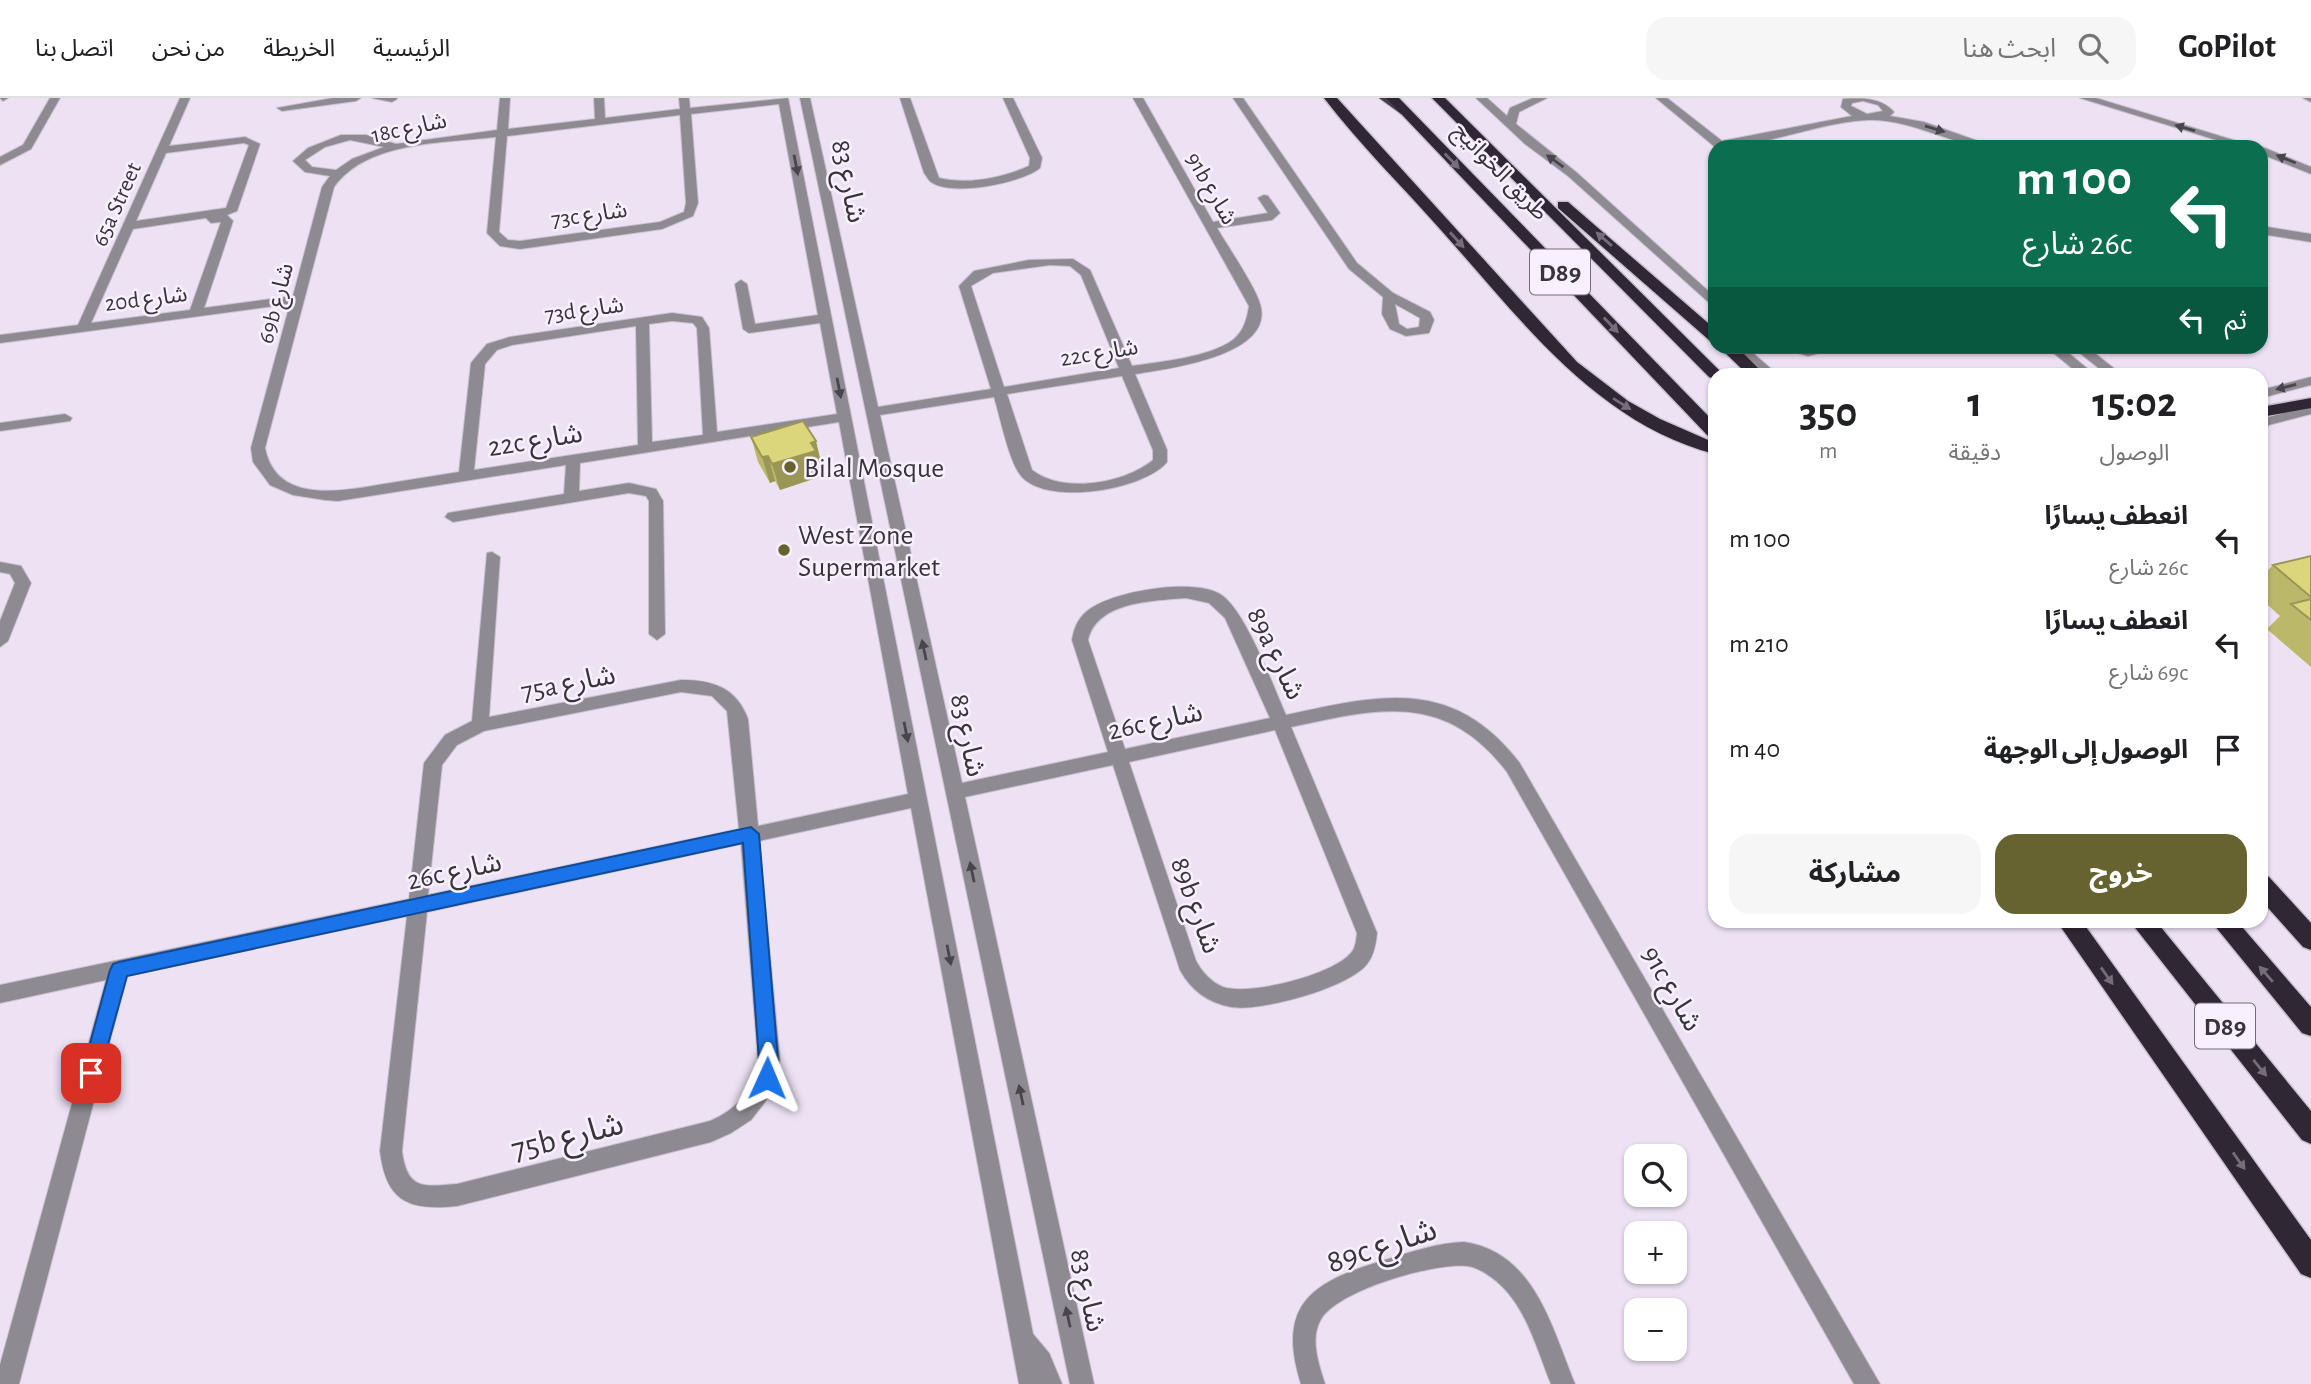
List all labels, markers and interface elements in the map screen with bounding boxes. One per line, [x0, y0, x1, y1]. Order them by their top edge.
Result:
search box [1646, 17, 2136, 80]
icon: search [2074, 29, 2112, 67]
text: GoPilot [2178, 31, 2276, 64]
text: ابحث هنا [1962, 36, 2056, 62]
text: اتصل بنا [35, 37, 114, 61]
text: من نحن [152, 37, 225, 61]
text: الخريطة [263, 37, 335, 61]
text: الرئيسية [373, 37, 450, 61]
street label: 18c شارع [370, 109, 450, 152]
street label: طريق الخوانيج [1445, 119, 1552, 228]
one-way arrow [2174, 122, 2195, 132]
one-way arrow [1925, 124, 1946, 135]
street label: شارع 83 [821, 137, 870, 226]
street label: 91b شارع [1177, 149, 1240, 231]
one-way arrow [1444, 152, 1460, 169]
one-way arrow [791, 154, 802, 176]
one-way arrow [1546, 154, 1564, 168]
one-way arrow [2276, 154, 2297, 165]
text: 100 m [2016, 155, 2132, 204]
street label: 65a Street [89, 159, 146, 250]
icon: left [2156, 168, 2247, 259]
street label: 73c شارع [550, 199, 629, 236]
text: 26c شارع [2022, 228, 2132, 260]
one-way arrow [1449, 231, 1465, 249]
one-way arrow [1595, 232, 1612, 247]
road number: D89 [1530, 250, 1590, 294]
street label: 69b شارع [255, 261, 302, 347]
street label: 20d شارع [104, 283, 189, 320]
street label: 73d شارع [543, 294, 626, 331]
icon: left [2173, 301, 2211, 339]
text: ثم [2225, 308, 2247, 334]
one-way arrow [1602, 316, 1618, 333]
street label: 22c شارع [1059, 336, 1140, 375]
one-way arrow [834, 378, 845, 400]
text: 1 [1967, 382, 1982, 424]
text: 15:02 [2092, 382, 2177, 424]
one-way arrow [2275, 382, 2297, 393]
text: 350 [1799, 392, 1857, 434]
one-way arrow [1612, 398, 1632, 411]
street label: 22c شارع [486, 420, 585, 467]
text: m [1819, 440, 1838, 463]
text: دقيقة [1949, 442, 2001, 465]
text: الوصول [2100, 442, 2169, 465]
place label: Bilal Mosque [804, 455, 944, 483]
marker: Bilal Mosque [782, 459, 798, 475]
text: انعطف يسارًا [2044, 503, 2188, 529]
icon: left [2209, 521, 2247, 559]
place label: West Zone Supermarket [798, 522, 940, 582]
text: 100 m [1729, 526, 1791, 552]
marker: West Zone Supermarket [776, 542, 792, 558]
text: 26c شارع [2109, 557, 2188, 580]
street label: 89a شارع [1237, 603, 1309, 707]
text: انعطف يسارًا [2044, 608, 2188, 634]
icon: left [2209, 626, 2247, 664]
text: 210 m [1729, 631, 1789, 657]
one-way arrow [918, 639, 929, 661]
street label: 75a شارع [519, 661, 619, 712]
text: 69c شارع [2109, 662, 2188, 685]
street label: شارع 83 [940, 691, 989, 780]
street label: 26c شارع [1106, 698, 1206, 751]
one-way arrow [900, 721, 911, 743]
icon: arrive [2209, 731, 2247, 769]
text: 40 m [1729, 736, 1780, 762]
text: الوصول إلى الوجهة [1984, 737, 2188, 763]
button: مشاركة [1729, 834, 1981, 914]
button: خروج [1995, 834, 2247, 914]
street label: 26c شارع [405, 848, 505, 901]
street label: 89b شارع [1160, 854, 1225, 959]
one-way arrow [967, 861, 978, 883]
street label: 91c شارع [1632, 942, 1707, 1039]
one-way arrow [944, 944, 955, 966]
one-way arrow [2259, 965, 2274, 982]
one-way arrow [2099, 967, 2113, 985]
road number: D89 [2195, 1004, 2255, 1049]
position arrow [730, 1041, 804, 1115]
pin [61, 1043, 121, 1103]
icon: arrive [72, 1054, 110, 1092]
one-way arrow [2253, 1059, 2268, 1077]
one-way arrow [1015, 1084, 1026, 1106]
street label: 75b شارع [508, 1108, 628, 1173]
map controls [1624, 1144, 1687, 1361]
button: search [1624, 1144, 1687, 1207]
one-way arrow [2231, 1152, 2245, 1170]
street label: 89c شارع [1323, 1213, 1443, 1285]
button: + [1624, 1221, 1687, 1284]
street label: شارع 83 [1060, 1246, 1109, 1335]
button: − [1624, 1298, 1687, 1361]
one-way arrow [1063, 1306, 1074, 1328]

